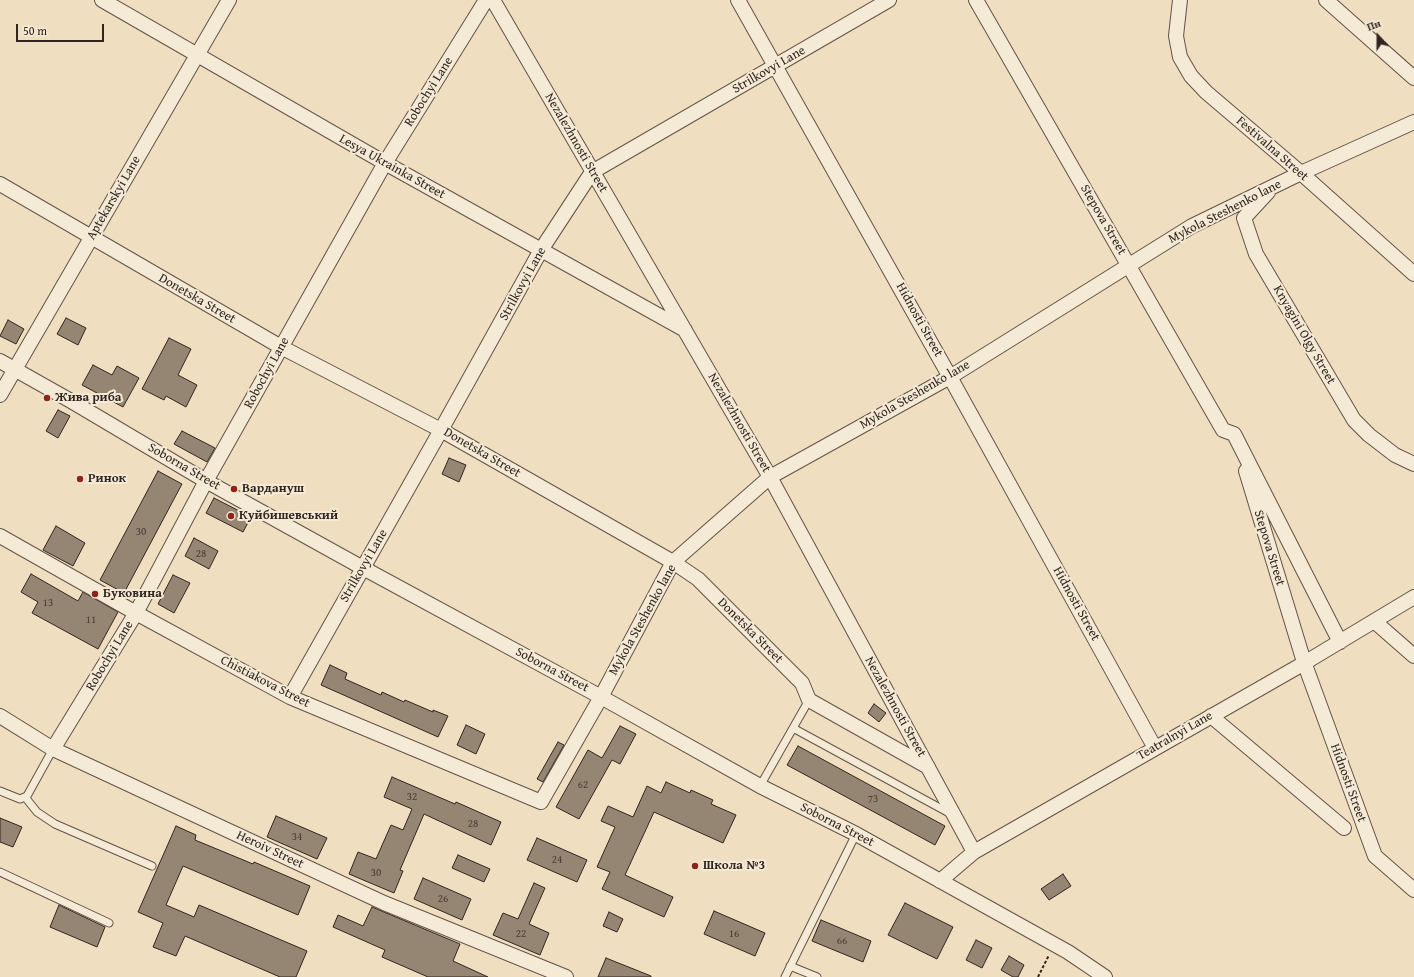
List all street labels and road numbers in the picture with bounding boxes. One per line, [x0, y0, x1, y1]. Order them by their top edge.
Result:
street label: Strilkovyi Lane [730, 43, 808, 97]
street label: Robochyi Lane [401, 54, 457, 130]
street label: Nezalezhnosti Street [541, 90, 611, 196]
street label: Festivalna Street [1233, 113, 1311, 185]
street label: Lesya Ukrainka Street [336, 131, 448, 203]
street label: Aptekarskyi Lane [84, 153, 144, 243]
street label: Mykola Steshenko lane [1166, 177, 1284, 247]
street label: Stepova Street [1077, 182, 1129, 258]
street label: Strilkovyi Lane [496, 245, 550, 323]
street label: Donetska Street [156, 271, 238, 327]
street label: Hidnosti Street [892, 280, 946, 360]
street label: Knyagini Olgy Street [1269, 283, 1339, 387]
street label: Robochyi Lane [241, 335, 293, 411]
street label: Mykola Steshenko lane [857, 357, 973, 433]
street label: Nezalezhnosti Street [704, 370, 774, 476]
street label: Donetska Street [441, 425, 523, 481]
street label: Soborna Street [145, 440, 223, 494]
street label: Stepova Street [1250, 508, 1288, 588]
street label: Strilkovyi Lane [337, 527, 391, 605]
street label: Mykola Steshenko lane [606, 562, 680, 678]
street label: Hidnosti Street [1049, 564, 1103, 644]
street label: Donetska Street [714, 595, 786, 667]
street label: Robochyi Lane [83, 618, 137, 694]
street label: Soborna Street [513, 644, 591, 696]
street label: Chistiakova Street [218, 653, 312, 711]
street label: Nezalezhnosti Street [861, 654, 929, 760]
street label: Teatralnyi Lane [1134, 708, 1216, 764]
street label: Hidnosti Street [1327, 742, 1369, 824]
street label: Soborna Street [797, 800, 877, 850]
street label: Heroiv Street [234, 828, 306, 872]

